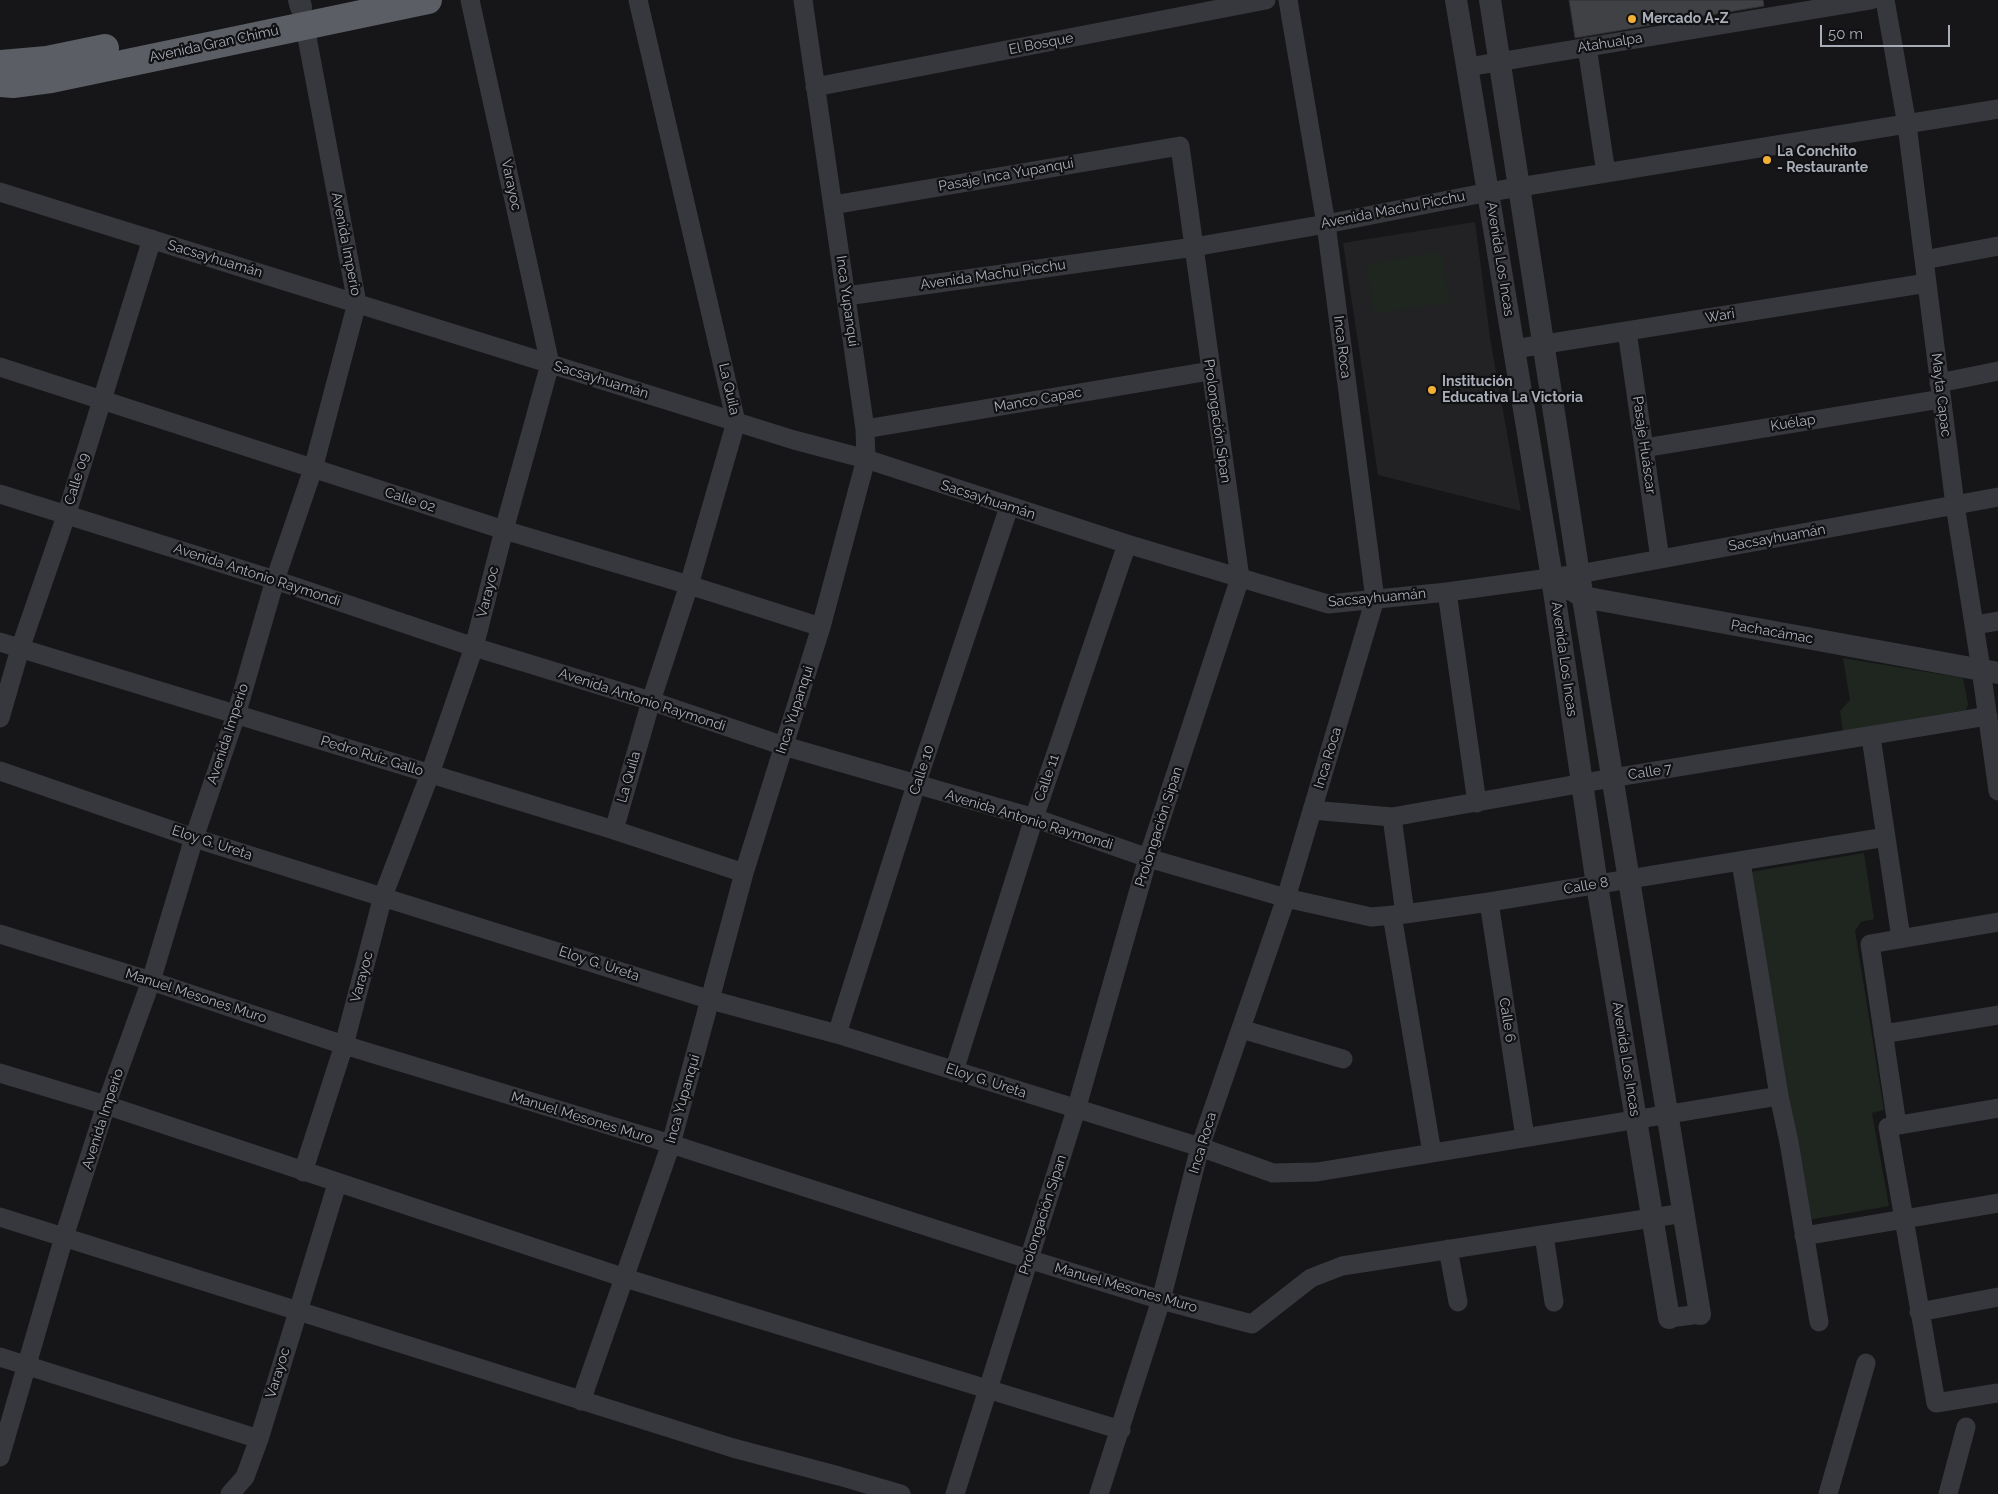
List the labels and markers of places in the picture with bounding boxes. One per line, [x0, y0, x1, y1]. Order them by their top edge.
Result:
place label: Mercado A-Z [1642, 11, 1729, 27]
marker: Mercado A-Z [1626, 13, 1638, 25]
place label: La Conchito - Restaurante [1777, 144, 1868, 176]
marker: La Conchito - Restaurante [1761, 154, 1773, 166]
place label: Institución Educativa La Victoria [1442, 374, 1583, 407]
marker: Institución Educativa La Victoria [1426, 384, 1438, 396]

